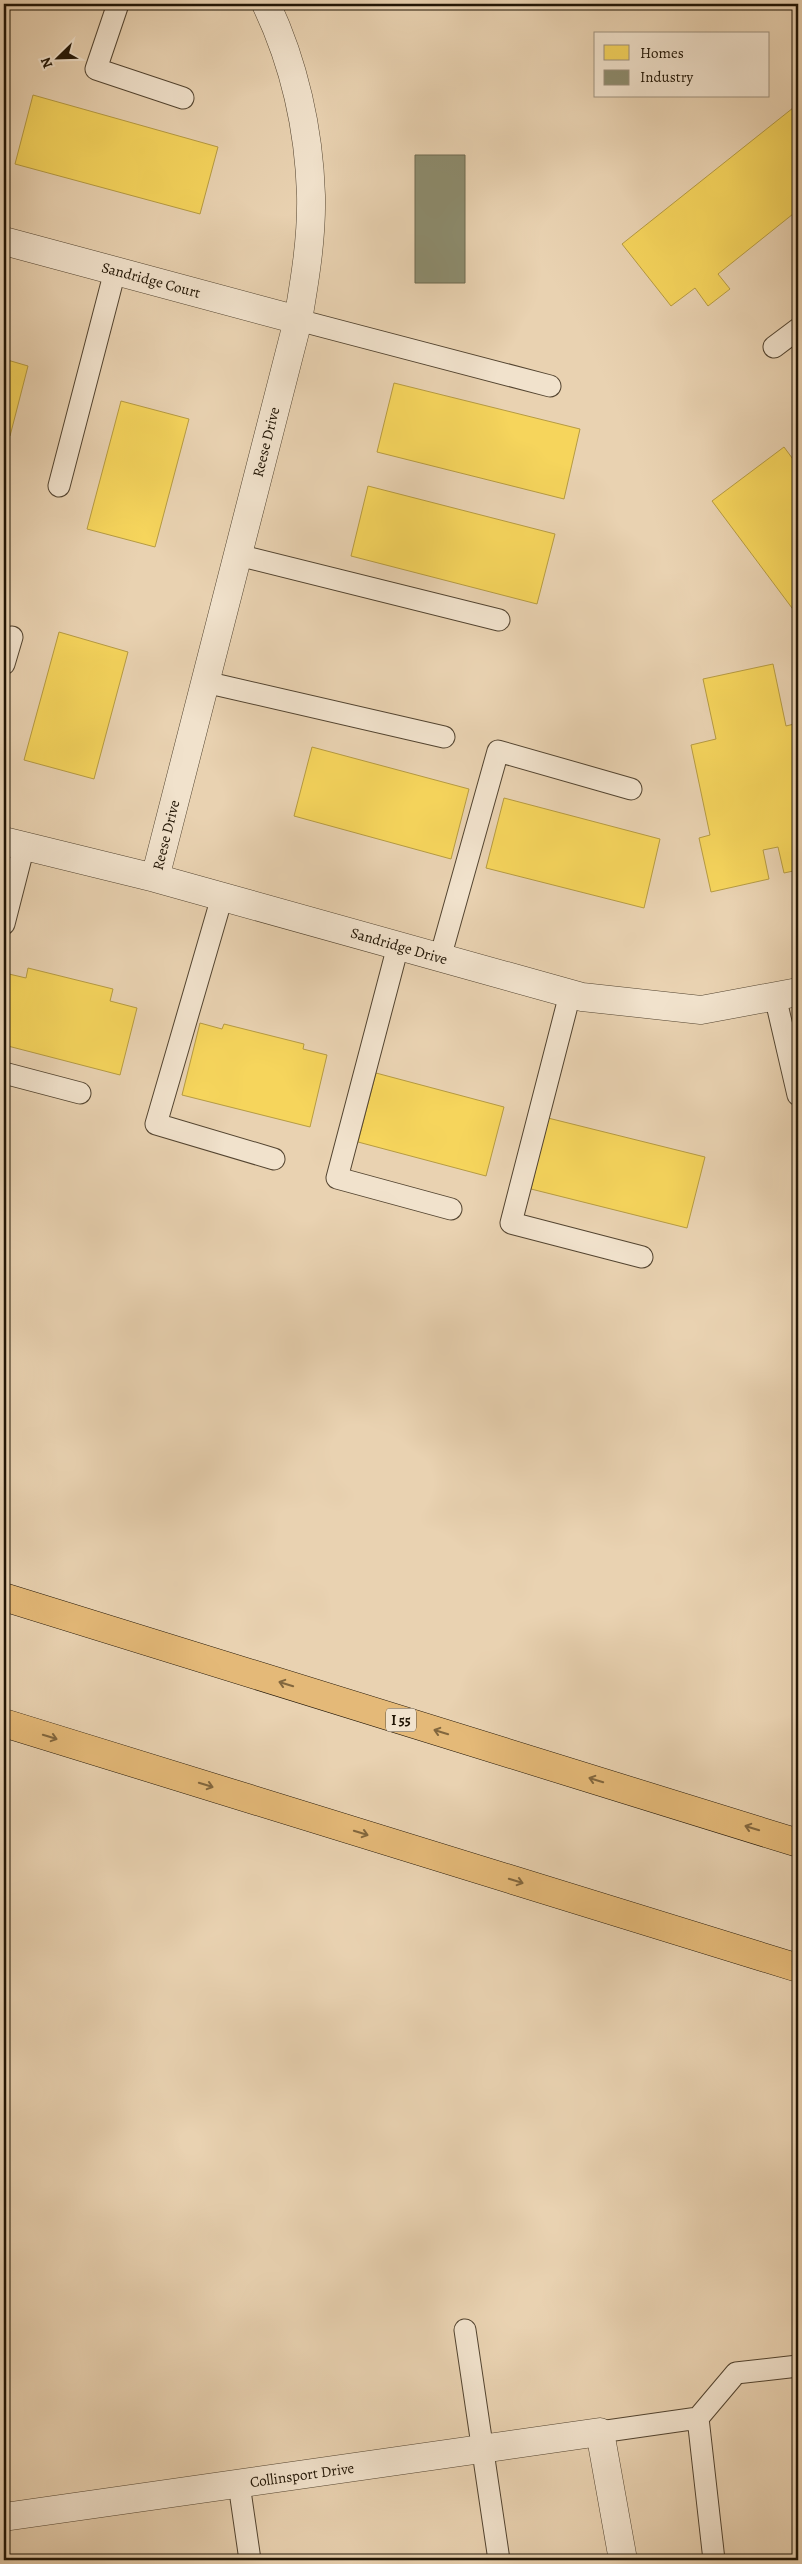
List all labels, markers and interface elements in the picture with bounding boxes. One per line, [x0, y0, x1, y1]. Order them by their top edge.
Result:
north arrow [32, 32, 82, 82]
legend [594, 32, 770, 98]
text: Homes [640, 43, 684, 63]
text: N [36, 54, 57, 71]
text: Industry [640, 67, 694, 87]
street label: Sandridge Court [99, 257, 203, 303]
street label: Reese Drive [248, 405, 284, 479]
street label: Reese Drive [148, 798, 184, 872]
street label: Sandridge Drive [348, 923, 450, 969]
one-way arrow [278, 1679, 294, 1689]
road number: I 55 [386, 1708, 416, 1732]
one-way arrow [434, 1727, 450, 1737]
one-way arrow [42, 1733, 58, 1742]
one-way arrow [589, 1775, 605, 1785]
one-way arrow [197, 1781, 213, 1790]
one-way arrow [744, 1823, 760, 1833]
one-way arrow [352, 1829, 368, 1838]
one-way arrow [508, 1877, 524, 1887]
street label: Collinsport Drive [249, 2458, 356, 2492]

